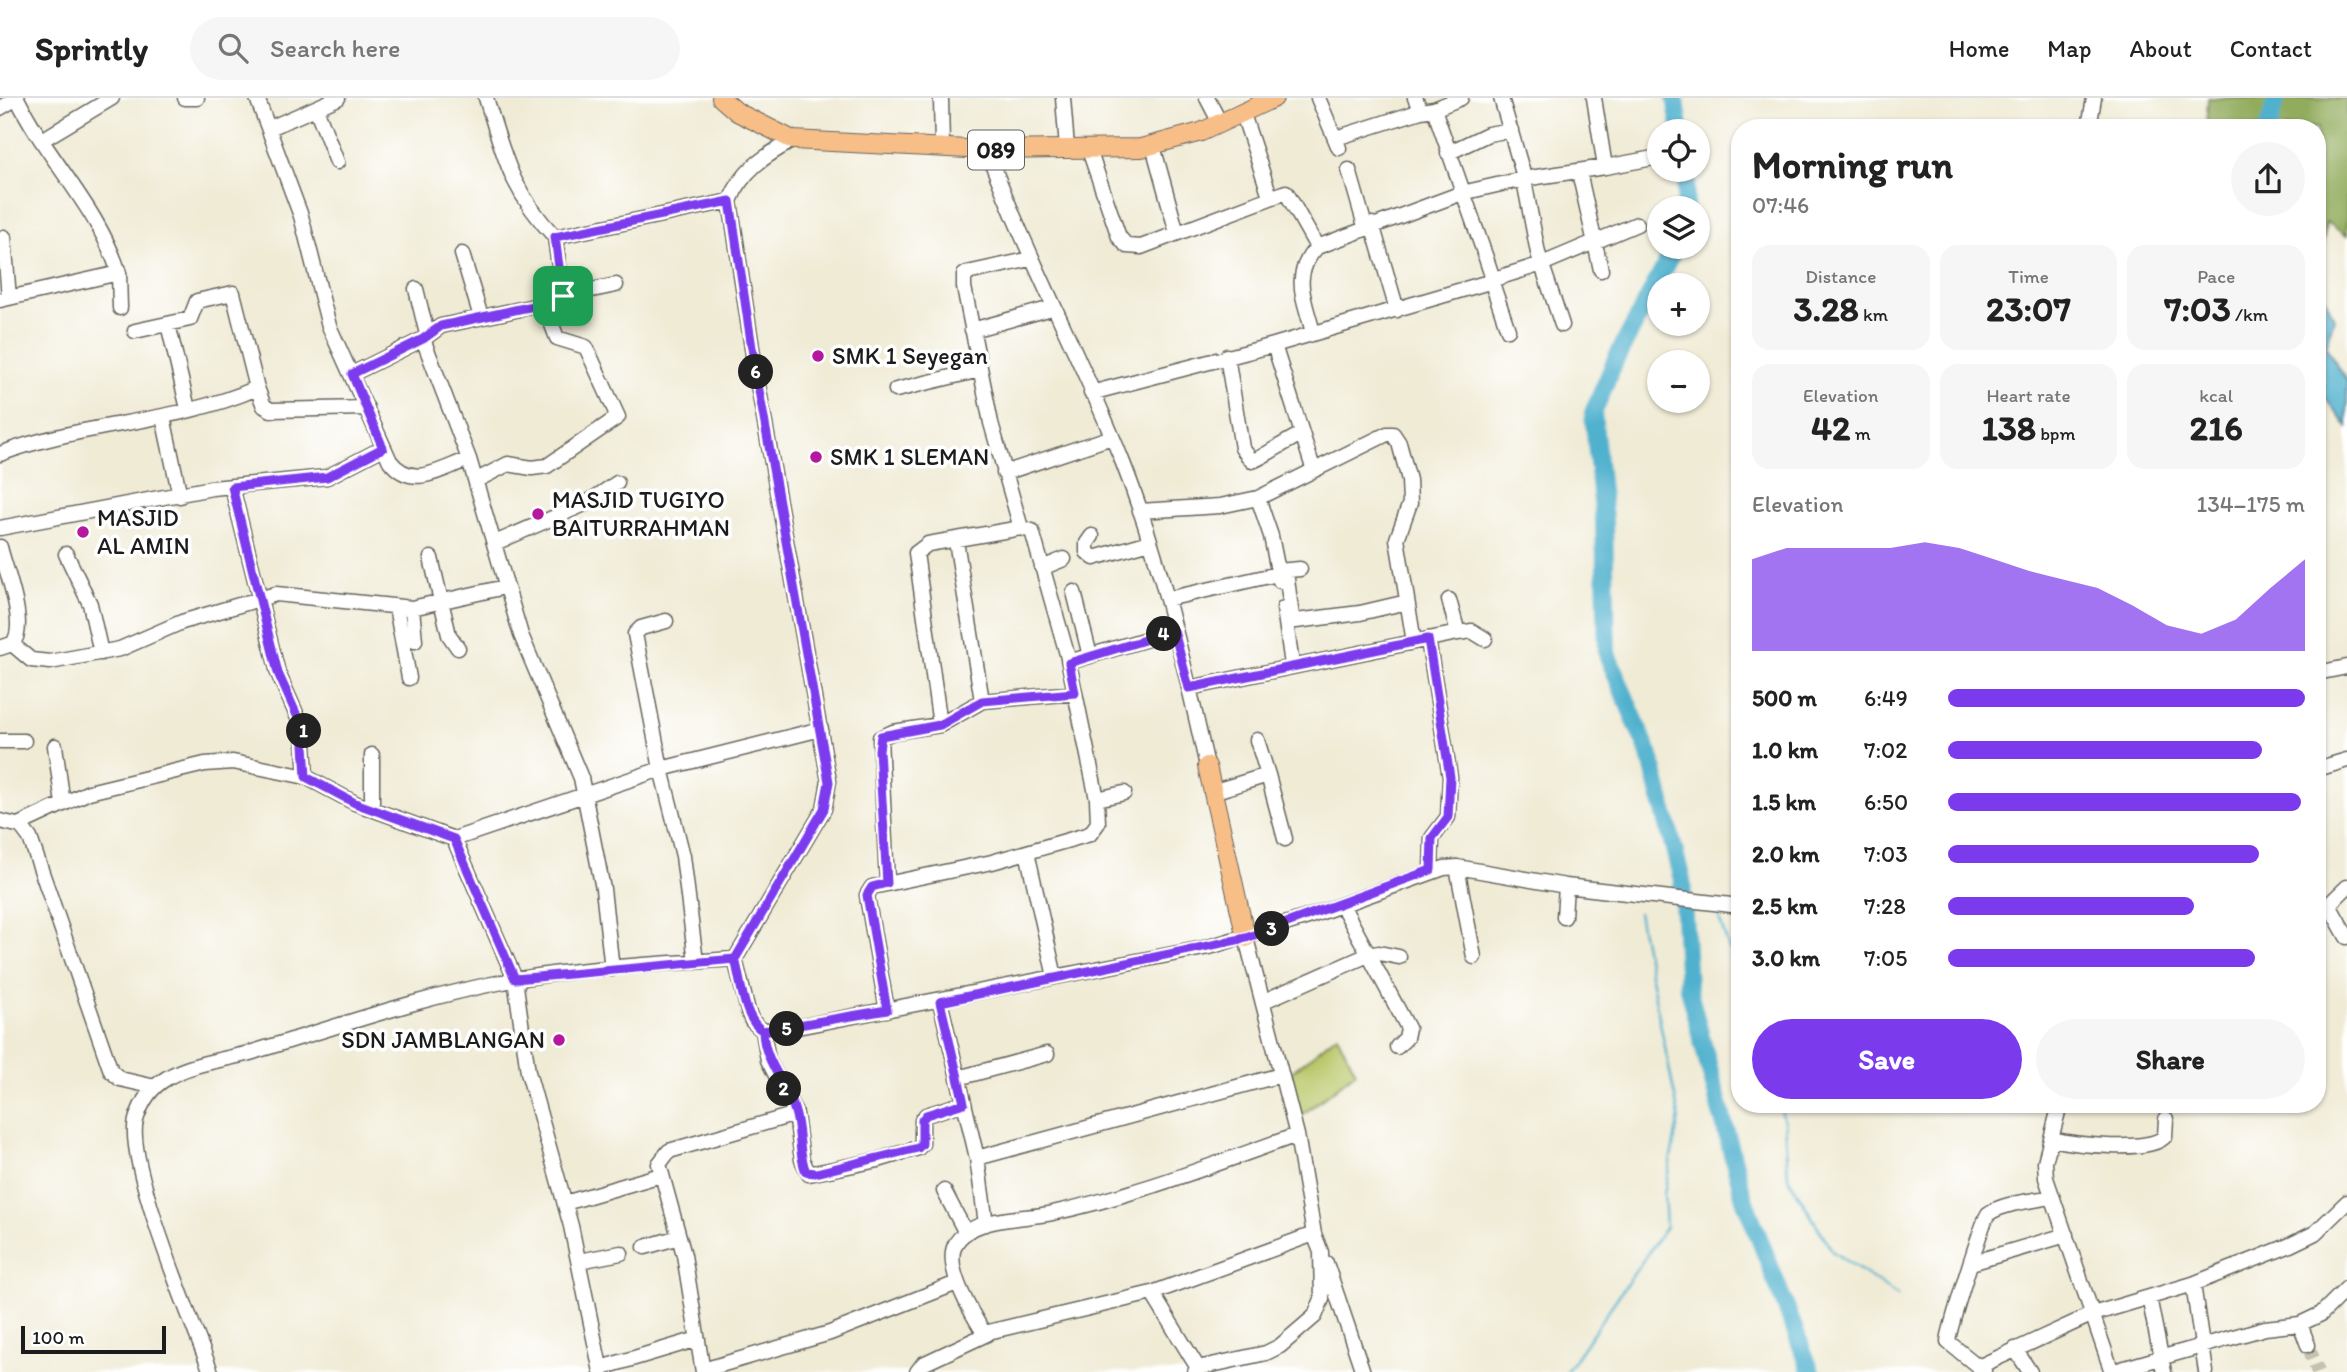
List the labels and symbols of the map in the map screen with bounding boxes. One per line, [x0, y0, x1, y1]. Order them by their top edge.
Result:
road number: 089 [968, 130, 1024, 170]
pin [533, 266, 593, 326]
place label: SMK 1 Seyegan [832, 341, 988, 370]
marker: SMK 1 Seyegan [810, 348, 826, 364]
pin: 6 [738, 354, 774, 390]
place label: SMK 1 SLEMAN [830, 442, 989, 471]
marker: SMK 1 SLEMAN [808, 449, 824, 465]
place label: MASJID TUGIYO BAITURRAHMAN [552, 485, 730, 542]
place label: MASJID AL AMIN [97, 503, 190, 560]
marker: MASJID TUGIYO BAITURRAHMAN [530, 506, 546, 522]
marker: MASJID AL AMIN [75, 524, 91, 540]
pin: 4 [1146, 616, 1182, 652]
pin: 1 [286, 714, 322, 748]
pin: 3 [1254, 912, 1290, 946]
pin: 5 [770, 1012, 804, 1046]
place label: SDN JAMBLANGAN [341, 1025, 545, 1054]
marker: SDN JAMBLANGAN [551, 1032, 567, 1048]
pin: 2 [766, 1072, 802, 1107]
scale bar [21, 1323, 166, 1355]

